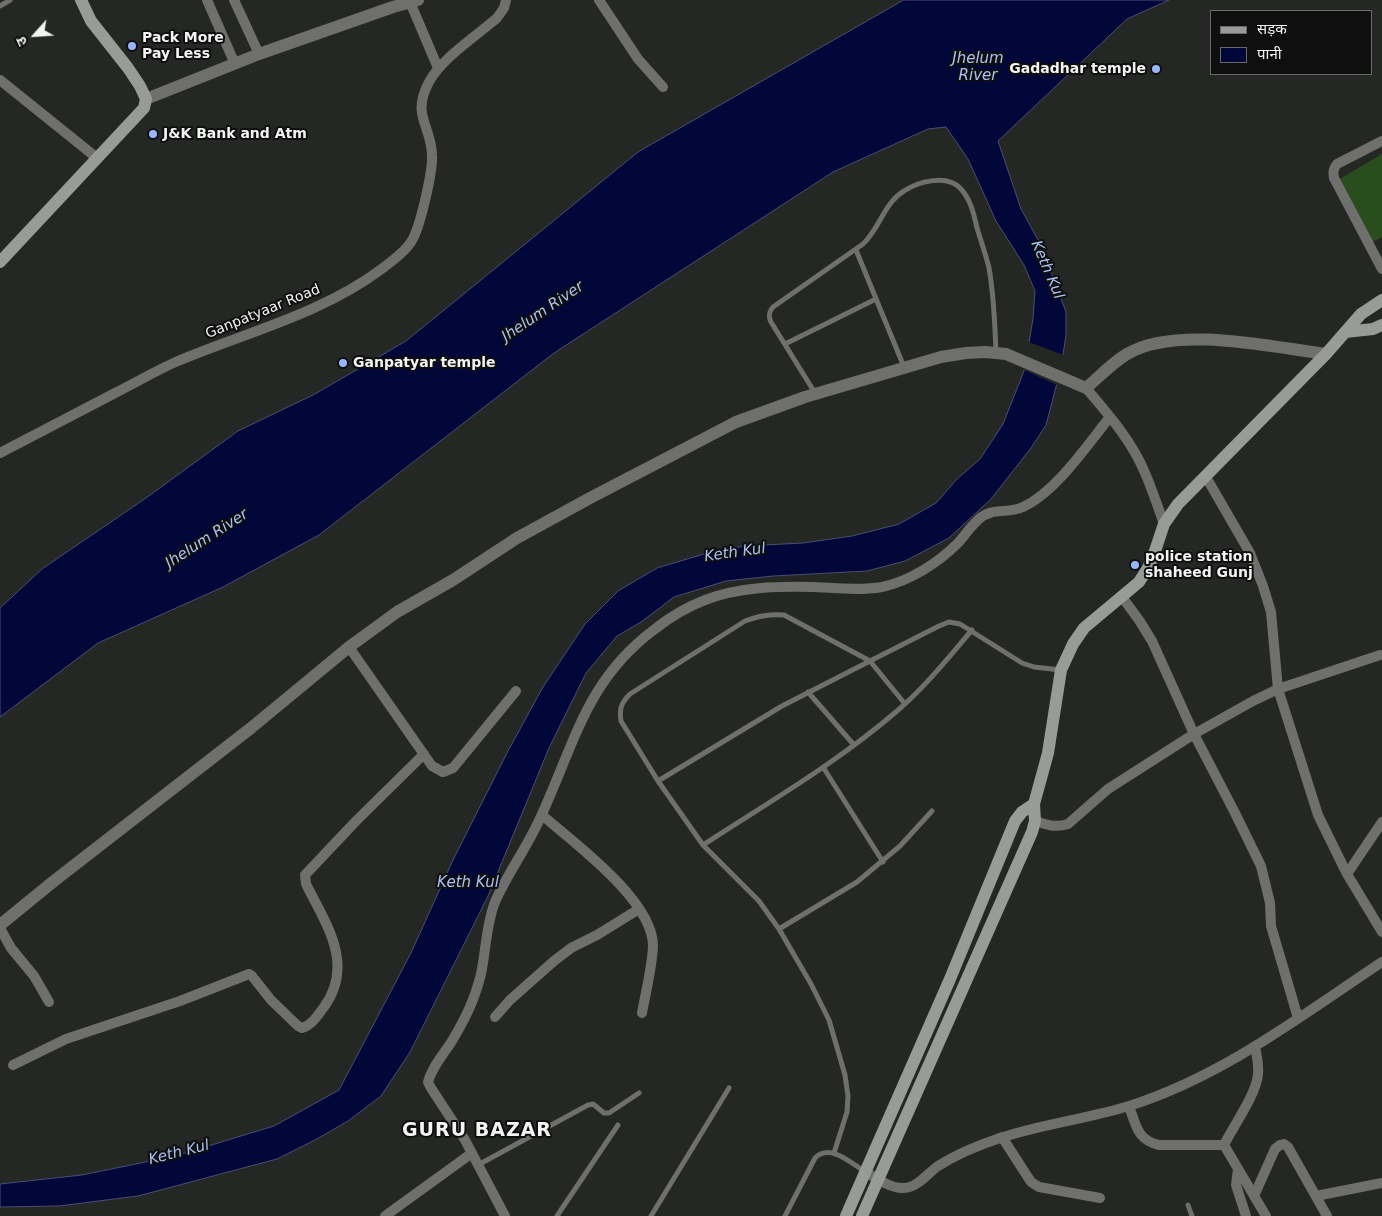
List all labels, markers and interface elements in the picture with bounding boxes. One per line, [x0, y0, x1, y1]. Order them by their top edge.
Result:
north arrow [10, 10, 60, 60]
legend [1210, 10, 1372, 75]
text: सड़क [1257, 20, 1287, 38]
place label: Pack More Pay Less [142, 30, 224, 62]
text: उ [13, 34, 31, 49]
marker: Pack More Pay Less [126, 40, 138, 52]
text: पानी [1257, 45, 1282, 63]
water label: Jhelum River [952, 50, 1004, 85]
place label: Gadadhar temple [1009, 61, 1146, 77]
marker: Gadadhar temple [1150, 63, 1162, 75]
place label: J&K Bank and Atm [163, 126, 307, 142]
marker: J&K Bank and Atm [147, 128, 159, 140]
water label: Keth Kul [1027, 238, 1067, 302]
water label: Jhelum River [499, 278, 587, 346]
street label: Ganpatyaar Road [203, 281, 323, 343]
place label: Ganpatyar temple [353, 355, 496, 371]
marker: Ganpatyar temple [337, 357, 349, 369]
water label: Jhelum River [162, 506, 252, 572]
water label: Keth Kul [703, 540, 767, 566]
place label: police station shaheed Gunj [1145, 549, 1253, 582]
marker: police station shaheed Gunj [1129, 559, 1141, 571]
water label: Keth Kul [437, 874, 499, 892]
district label: GURU BAZAR [401, 1120, 553, 1142]
water label: Keth Kul [147, 1137, 211, 1169]

